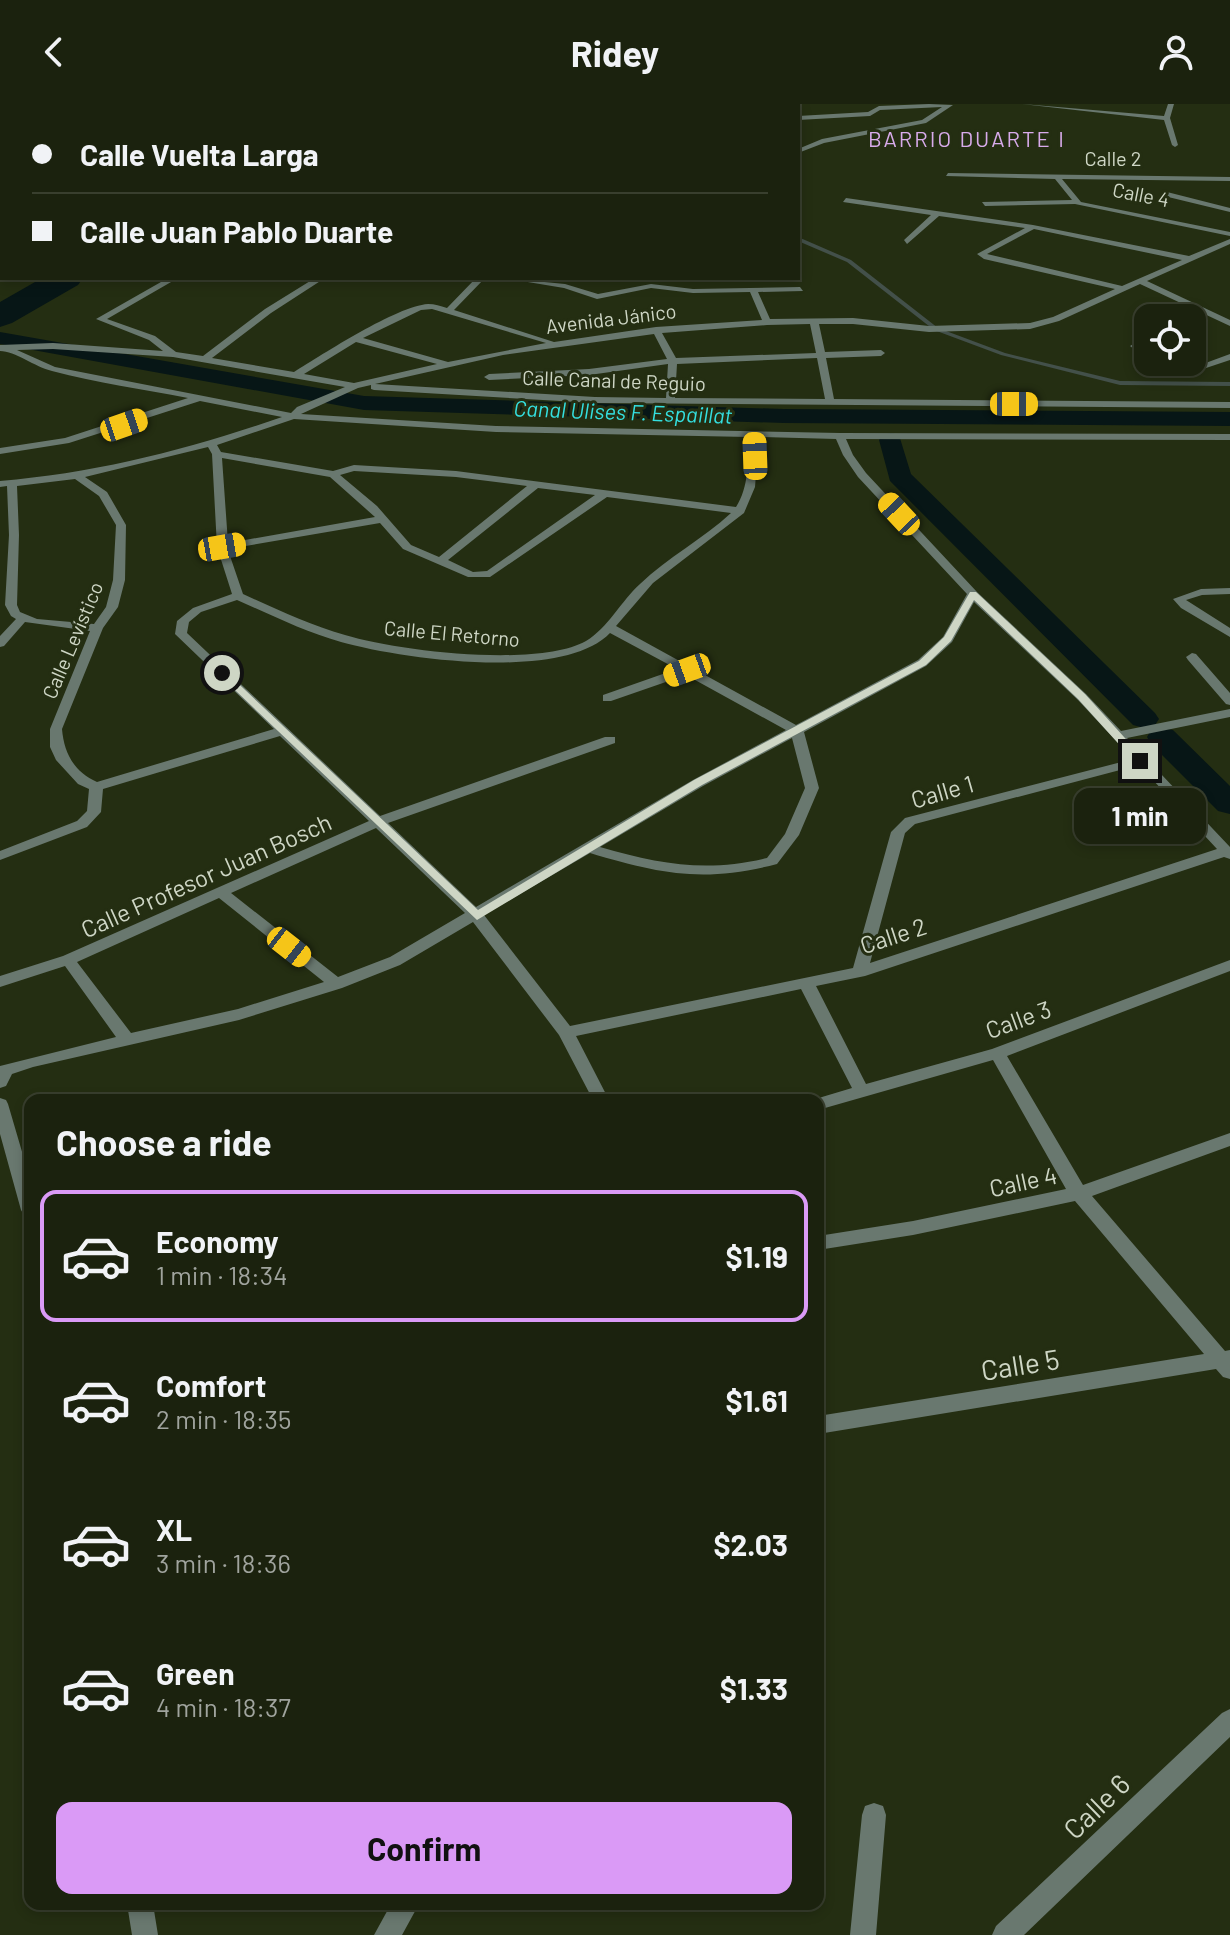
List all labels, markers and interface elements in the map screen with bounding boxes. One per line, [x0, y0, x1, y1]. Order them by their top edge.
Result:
icon: back [32, 30, 76, 74]
icon: person [1154, 30, 1198, 74]
text: Ridey [571, 31, 659, 74]
district label: BARRIO DUARTE I [868, 125, 1066, 151]
text: Calle Vuelta Larga [80, 136, 319, 172]
street label: Calle 2 [1085, 146, 1141, 170]
street label: Calle 4 [1111, 177, 1171, 211]
text: Calle Juan Pablo Duarte [80, 213, 393, 249]
street label: Avenida Jánico [544, 298, 678, 338]
map controls [1134, 304, 1206, 376]
button: locate [1134, 304, 1206, 376]
street label: Calle Canal de Reguio [522, 365, 706, 395]
car [990, 392, 1038, 416]
water label: Canal Ulises F. Espaillat [513, 394, 733, 428]
car [97, 406, 151, 444]
car [742, 432, 768, 480]
car [874, 488, 924, 540]
car [196, 531, 248, 563]
street label: Calle Levístico [37, 578, 107, 702]
street label: Calle El Retorno [383, 615, 521, 651]
car [660, 651, 714, 689]
route start [204, 655, 240, 691]
route end [1122, 743, 1158, 779]
street label: Calle 1 [907, 768, 977, 814]
callout: 1 min [1074, 789, 1206, 845]
text: 1 min [1112, 800, 1168, 831]
street label: Calle Profesor Juan Bosch [76, 807, 336, 943]
street label: Calle 2 [856, 911, 930, 959]
car [263, 923, 315, 971]
street label: Calle 3 [981, 994, 1055, 1044]
text: Choose a ride [56, 1120, 272, 1163]
street label: Calle 4 [986, 1160, 1060, 1202]
icon: car [60, 1220, 132, 1292]
text: Economy [156, 1223, 279, 1259]
text: $1.19 [726, 1238, 788, 1274]
text: 1 min · 18:34 [156, 1259, 287, 1290]
street label: Calle 5 [978, 1341, 1062, 1387]
icon: car [60, 1364, 132, 1436]
text: Comfort [156, 1367, 266, 1403]
text: $1.61 [726, 1382, 788, 1418]
text: 2 min · 18:35 [156, 1403, 291, 1434]
icon: car [60, 1508, 132, 1580]
text: XL [156, 1511, 192, 1547]
text: $2.03 [713, 1526, 788, 1562]
text: 3 min · 18:36 [156, 1547, 291, 1578]
icon: car [60, 1652, 132, 1724]
text: Green [156, 1655, 235, 1691]
text: $1.33 [720, 1670, 788, 1706]
text: 4 min · 18:37 [156, 1691, 291, 1722]
street label: Calle 6 [1056, 1766, 1136, 1846]
button: Confirm [56, 1802, 792, 1894]

